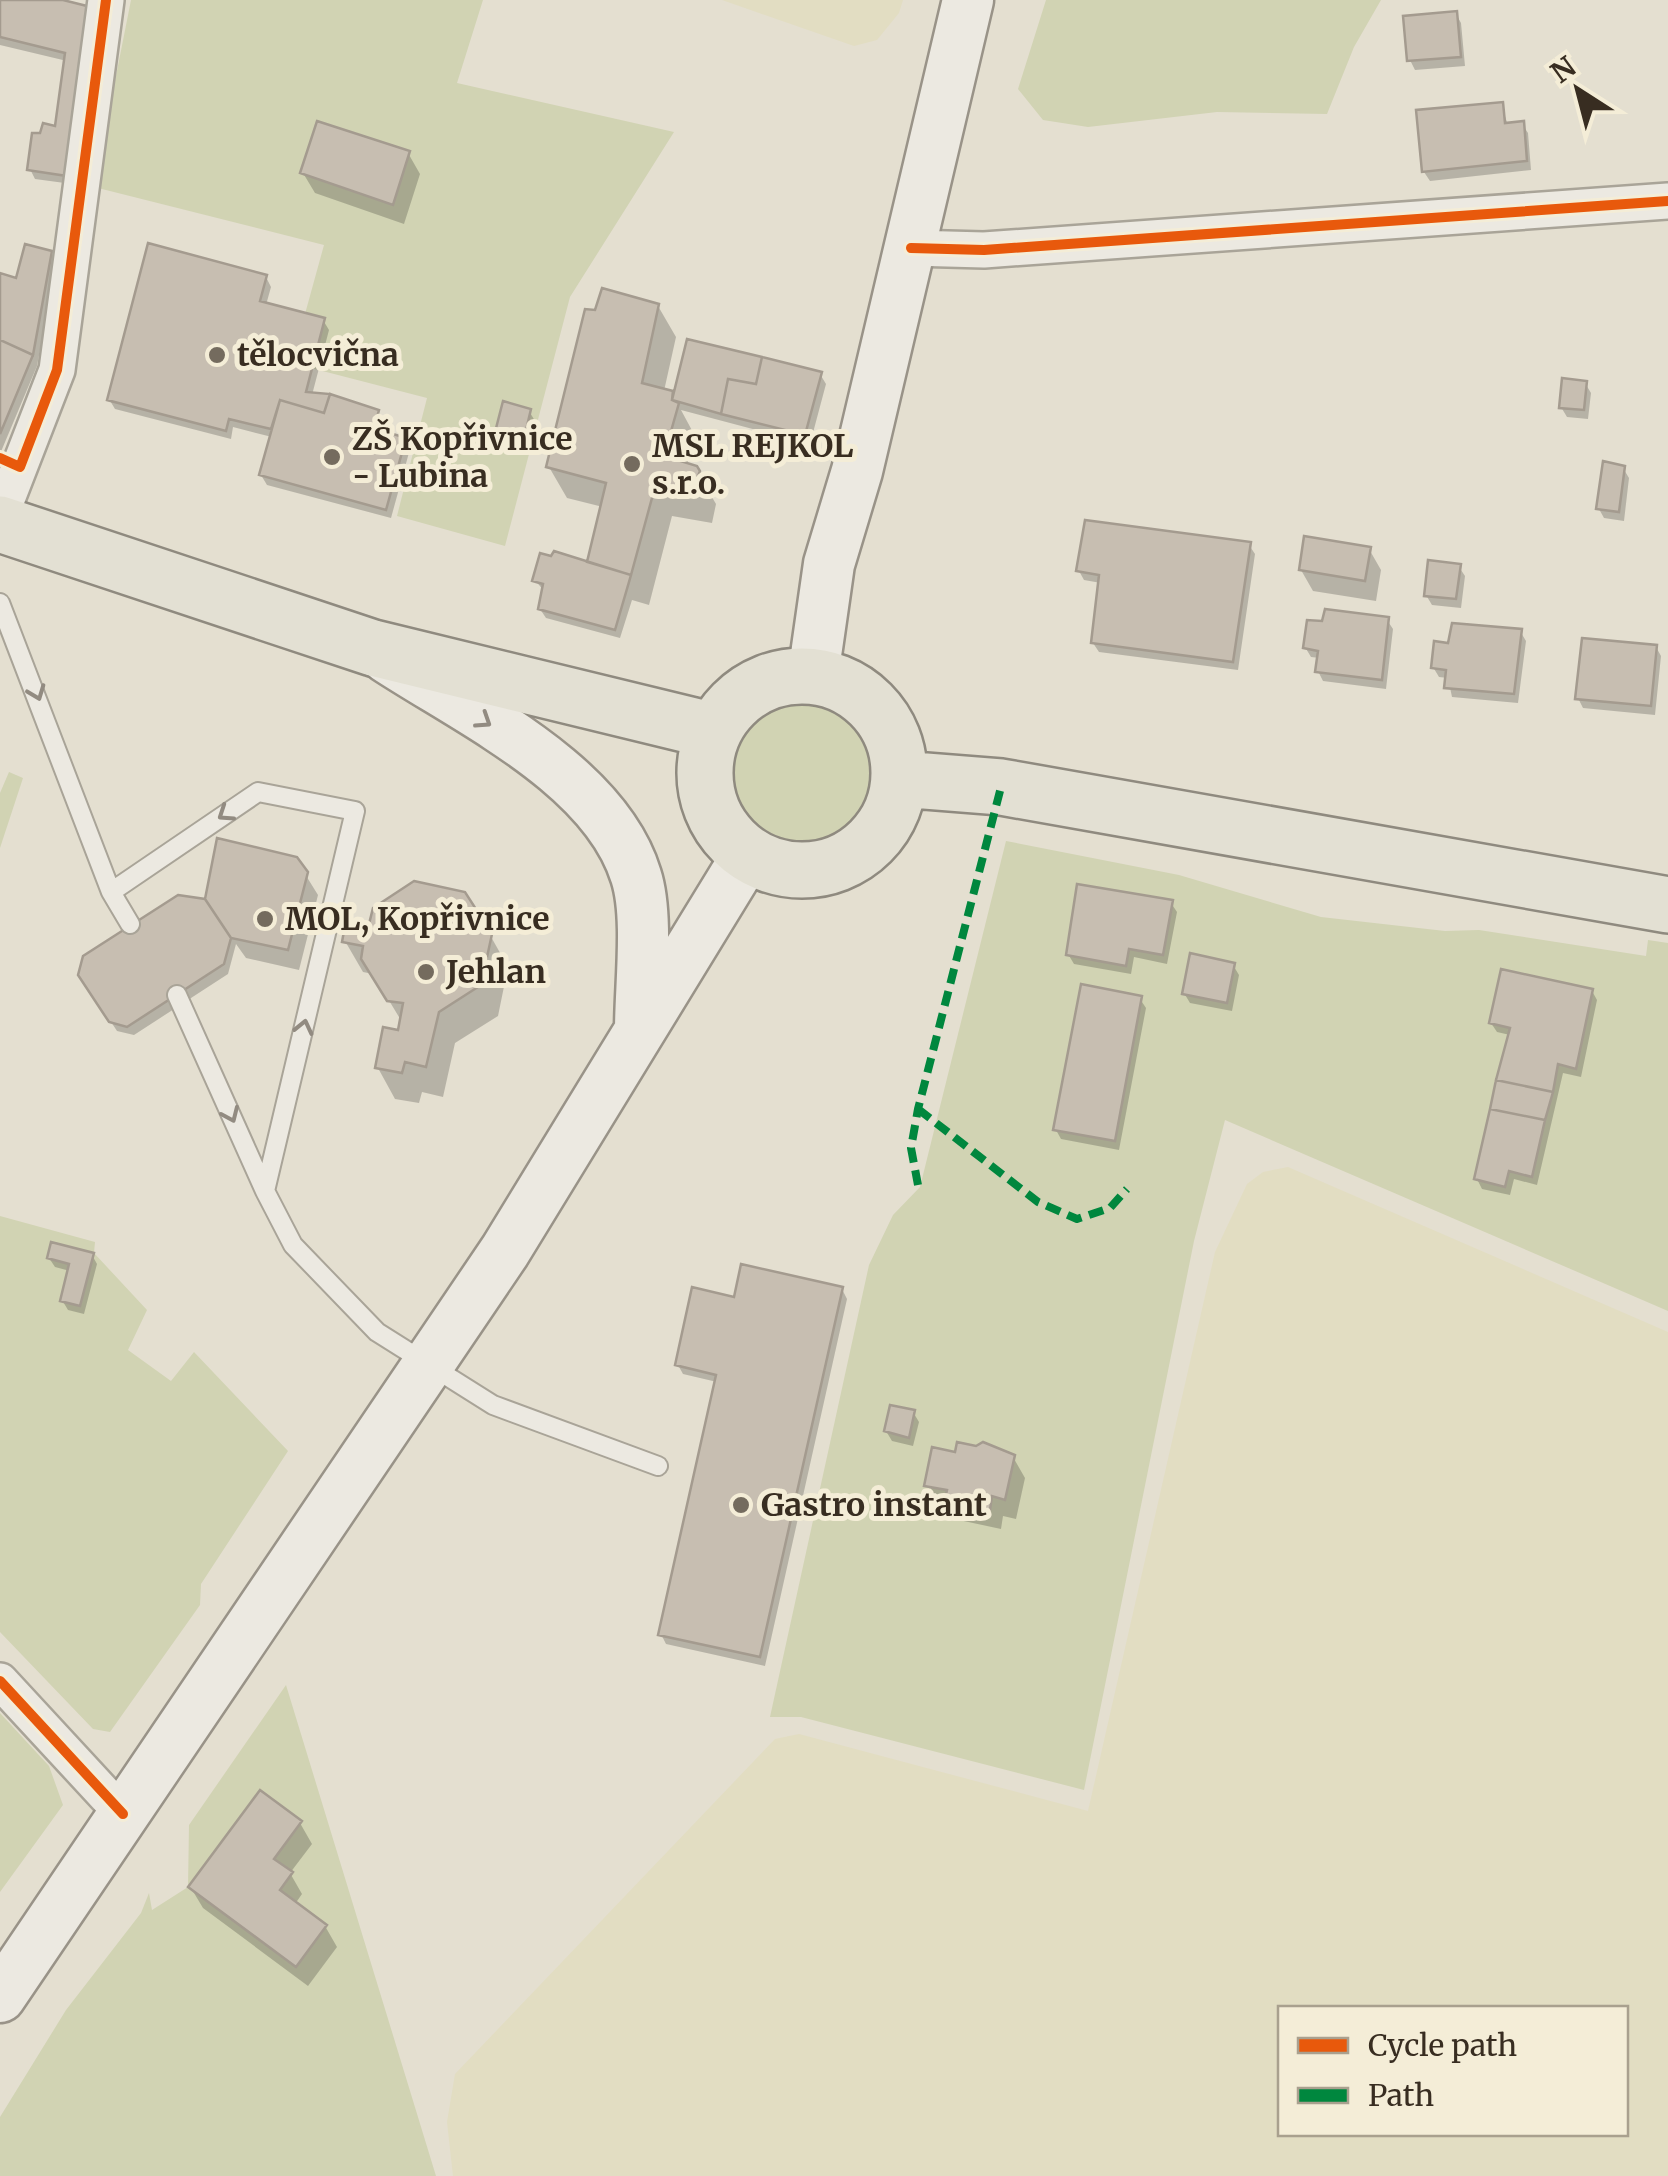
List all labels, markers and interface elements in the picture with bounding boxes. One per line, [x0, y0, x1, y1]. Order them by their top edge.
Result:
north arrow [1528, 40, 1628, 140]
text: N [1544, 49, 1583, 91]
place label: tělocvična [237, 335, 399, 375]
marker: tělocvična [206, 344, 228, 366]
place label: ZŠ Kopřivnice - Lubina [352, 418, 572, 496]
place label: MSL REJKOL s.r.o. [652, 426, 853, 503]
marker: ZŠ Kopřivnice - Lubina [321, 446, 343, 468]
marker: MSL REJKOL s.r.o. [621, 453, 643, 475]
one-way arrow [25, 683, 46, 700]
one-way arrow [473, 709, 491, 728]
one-way arrow [218, 802, 236, 820]
place label: MOL, Kopřivnice [285, 899, 550, 939]
marker: MOL, Kopřivnice [254, 908, 276, 930]
place label: Jehlan [445, 952, 546, 992]
marker: Jehlan [415, 961, 437, 983]
one-way arrow [292, 1019, 313, 1036]
one-way arrow [219, 1105, 239, 1123]
place label: Gastro instant [761, 1485, 987, 1525]
marker: Gastro instant [730, 1494, 752, 1516]
legend [1278, 2006, 1628, 2136]
text: Cycle path [1368, 2026, 1517, 2064]
text: Path [1368, 2076, 1434, 2114]

